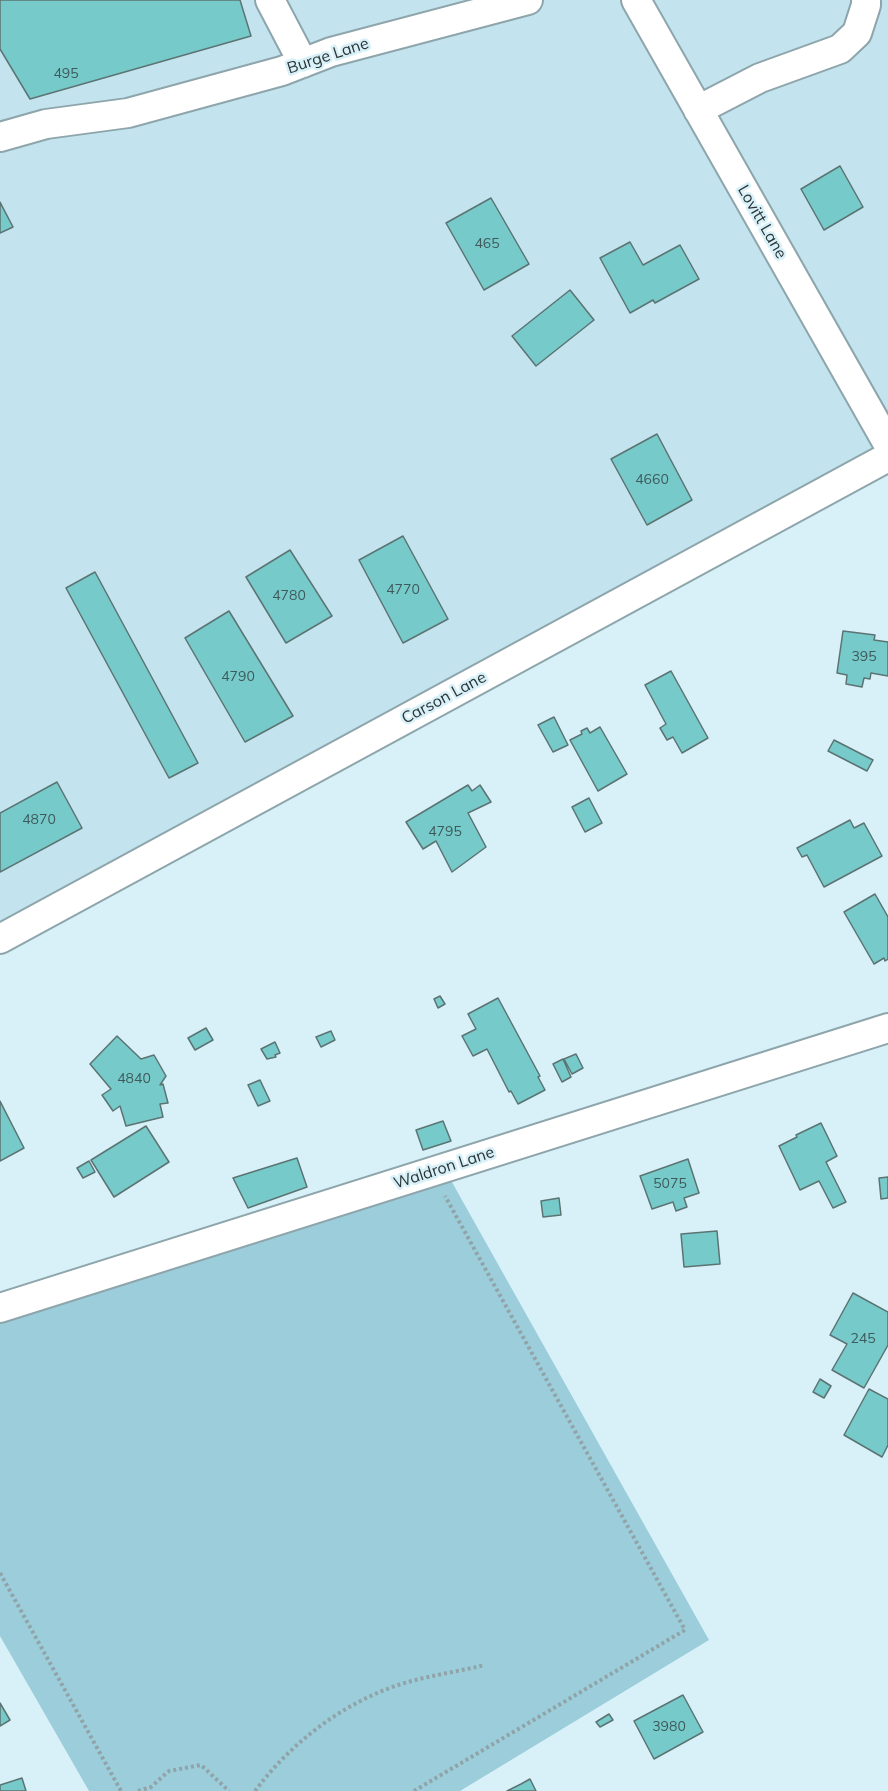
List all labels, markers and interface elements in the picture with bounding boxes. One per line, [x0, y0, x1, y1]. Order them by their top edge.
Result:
street label: Burge Lane [285, 34, 371, 78]
house number: 495 [53, 66, 79, 82]
street label: Lovitt Lane [733, 182, 791, 262]
house number: 465 [474, 236, 500, 252]
house number: 4660 [635, 472, 669, 488]
house number: 4770 [386, 582, 420, 598]
house number: 4780 [272, 588, 306, 604]
house number: 395 [851, 649, 877, 665]
street label: Carson Lane [398, 668, 490, 728]
house number: 4790 [221, 669, 255, 685]
house number: 4870 [22, 812, 56, 828]
house number: 4795 [428, 824, 462, 840]
house number: 4840 [117, 1071, 151, 1087]
street label: Waldron Lane [391, 1143, 497, 1193]
house number: 5075 [653, 1176, 687, 1192]
house number: 245 [850, 1331, 876, 1347]
house number: 3980 [652, 1719, 686, 1735]

